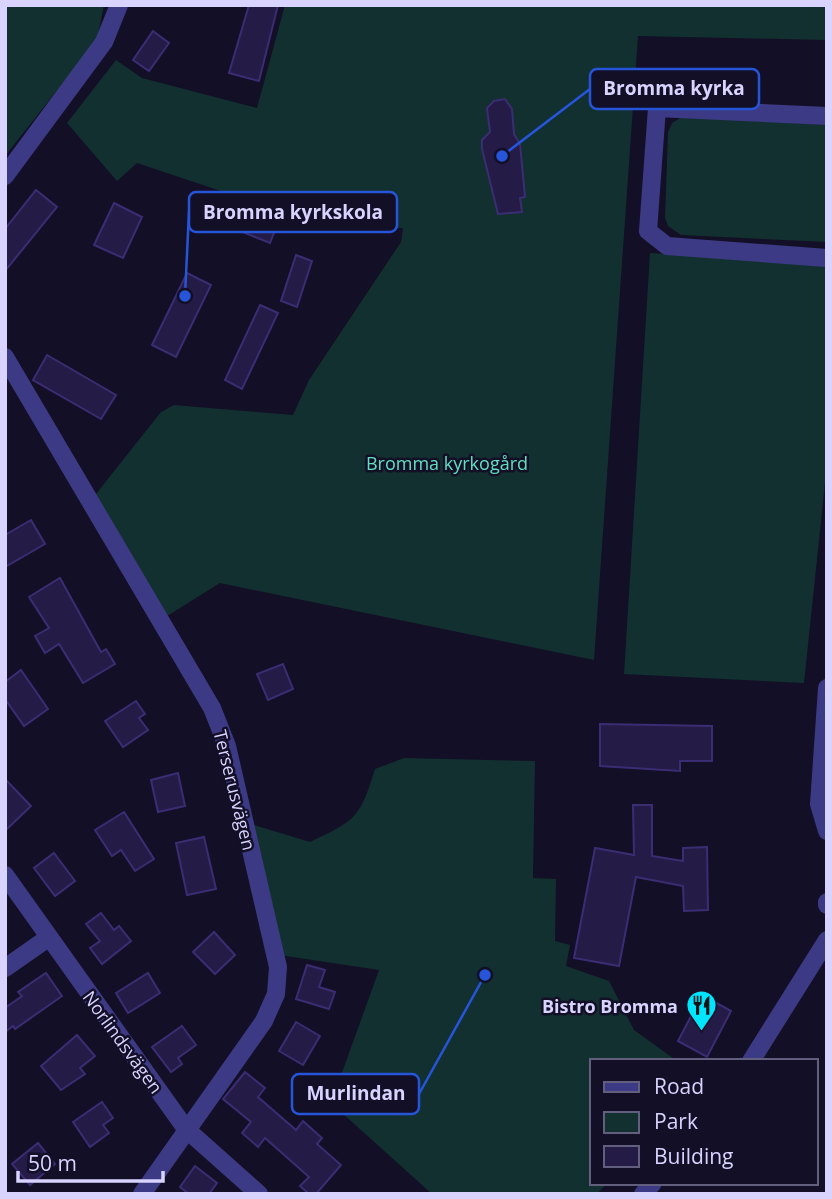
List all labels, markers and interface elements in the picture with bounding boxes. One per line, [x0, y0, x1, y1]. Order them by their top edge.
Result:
callout: Bromma kyrka [590, 69, 759, 109]
text: Bromma kyrka [603, 75, 745, 101]
callout: Bromma kyrkskola [189, 192, 397, 232]
text: Bromma kyrkskola [203, 199, 383, 225]
park label: Bromma kyrkogård [366, 451, 528, 475]
street label: Terserusvägen [208, 727, 262, 853]
street label: Norlindsvägen [78, 986, 168, 1098]
restaurant icon: Bistro Bromma [684, 989, 718, 1033]
place label: Bistro Bromma [542, 994, 678, 1018]
legend [590, 1059, 818, 1185]
text: Road [654, 1072, 704, 1100]
callout: Murlindan [292, 1074, 419, 1114]
text: Murlindan [306, 1080, 406, 1106]
text: Park [654, 1107, 698, 1135]
scale bar [18, 1140, 163, 1184]
text: Building [654, 1142, 733, 1170]
text: 50 m [28, 1149, 77, 1177]

